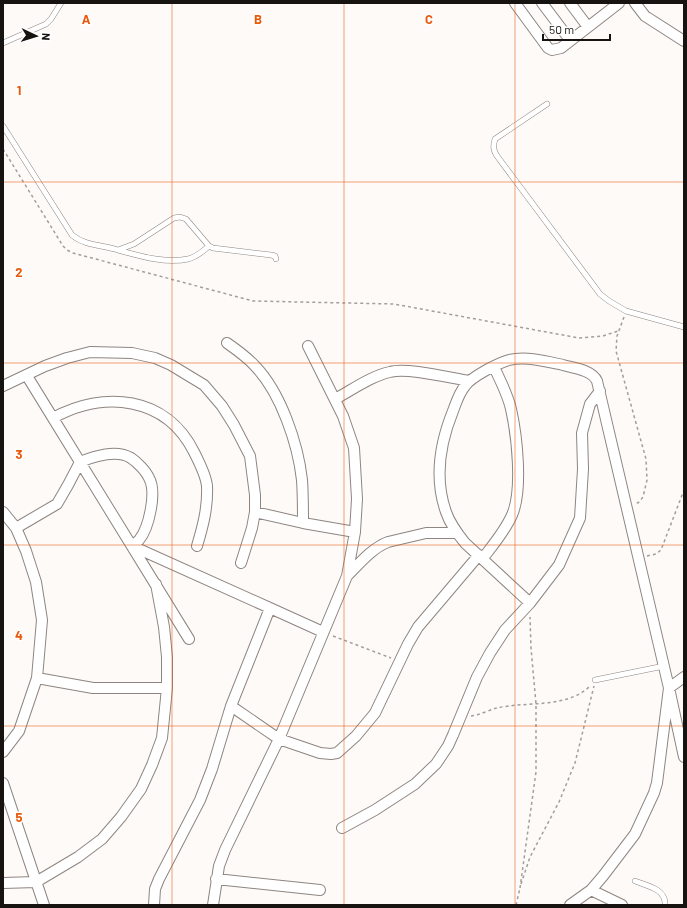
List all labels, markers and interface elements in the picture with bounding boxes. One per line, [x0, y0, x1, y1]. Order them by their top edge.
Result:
text: A [82, 11, 91, 27]
text: B [254, 11, 262, 27]
text: C [425, 11, 433, 27]
north arrow [16, 16, 56, 56]
scale bar [543, 16, 610, 42]
text: 50 m [549, 22, 574, 36]
text: N [40, 33, 53, 41]
text: 1 [17, 82, 21, 98]
text: 2 [15, 264, 23, 280]
text: 3 [15, 446, 23, 462]
text: 4 [15, 627, 23, 643]
text: 5 [15, 809, 23, 825]

